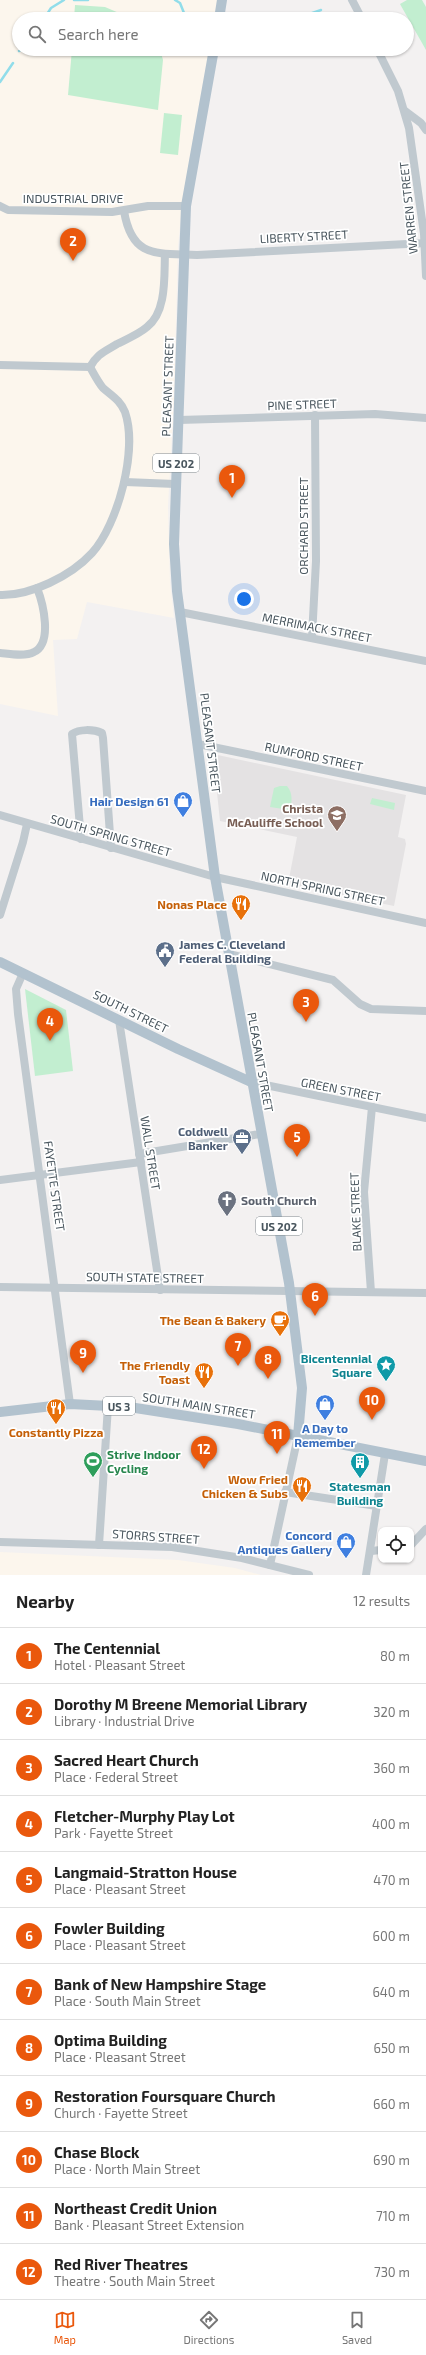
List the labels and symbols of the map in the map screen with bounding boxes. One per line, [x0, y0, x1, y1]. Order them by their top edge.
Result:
street label: WARREN STREET [396, 161, 420, 255]
street label: INDUSTRIAL DRIVE [23, 191, 123, 205]
street label: LIBERTY STREET [259, 227, 349, 245]
pin: 2 [60, 228, 86, 261]
street label: PLEASANT STREET [158, 335, 176, 437]
street label: PINE STREET [267, 396, 337, 412]
road number: US 202 [153, 454, 199, 472]
pin: 1 [219, 465, 245, 498]
street label: ORCHARD STREET [296, 477, 310, 575]
your location [234, 589, 254, 609]
street label: MERRIMACK STREET [261, 610, 373, 644]
street label: PLEASANT STREET [198, 692, 224, 794]
street label: RUMFORD STREET [264, 739, 364, 773]
shop icon: Hair Design 61 [172, 790, 194, 818]
place label: Hair Design 61 [89, 794, 169, 808]
place label: Christa McAuliffe School [227, 801, 323, 829]
school or university icon: Christa McAuliffe School [326, 804, 348, 832]
street label: SOUTH SPRING STREET [49, 811, 173, 859]
street label: NORTH SPRING STREET [260, 868, 386, 908]
restaurant icon: Nonas Place [230, 893, 252, 921]
place label: Nonas Place [157, 897, 227, 911]
place label: James C. Cleveland Federal Building [179, 937, 286, 965]
public building icon: James C. Cleveland Federal Building [154, 940, 176, 968]
street label: SOUTH STREET [91, 987, 171, 1035]
pin: 3 [293, 989, 319, 1022]
pin: 4 [37, 1008, 63, 1041]
street label: PLEASANT STREET [245, 1011, 277, 1113]
street label: GREEN STREET [300, 1074, 382, 1104]
street label: WALL STREET [138, 1115, 164, 1191]
place label: Coldwell Banker [178, 1124, 228, 1152]
pin: 5 [284, 1124, 310, 1157]
office icon: Coldwell Banker [231, 1127, 253, 1155]
street label: FAYETTE STREET [42, 1140, 68, 1232]
street label: BLAKE STREET [347, 1172, 363, 1252]
church icon: South Church [216, 1189, 238, 1217]
place label: South Church [241, 1193, 317, 1207]
road number: US 202 [256, 1217, 302, 1235]
street label: SOUTH STATE STREET [86, 1269, 204, 1285]
pin: 6 [302, 1283, 328, 1316]
cafe icon: The Bean & Bakery [269, 1309, 291, 1337]
place label: The Bean & Bakery [160, 1313, 266, 1328]
pin: 7 [225, 1333, 251, 1366]
pin: 9 [70, 1340, 96, 1373]
pin: 8 [255, 1346, 281, 1379]
place label: Bicentennial Square [301, 1351, 372, 1379]
place icon: Bicentennial Square [375, 1354, 397, 1382]
place label: The Friendly Toast [120, 1358, 190, 1386]
restaurant icon: The Friendly Toast [193, 1361, 215, 1389]
pin: 10 [359, 1387, 385, 1420]
street label: SOUTH MAIN STREET [141, 1389, 257, 1421]
shop icon: A Day to Remember [314, 1393, 336, 1421]
restaurant icon: Constantly Pizza [45, 1397, 67, 1425]
road number: US 3 [103, 1397, 135, 1415]
pin: 11 [264, 1421, 290, 1454]
place label: A Day to Remember [294, 1421, 356, 1449]
place label: Constantly Pizza [9, 1425, 103, 1440]
pin: 12 [191, 1436, 217, 1469]
place label: Strive Indoor Cycling [107, 1447, 181, 1476]
sports icon: Strive Indoor Cycling [82, 1450, 104, 1478]
building icon: Statesman Building [349, 1451, 371, 1479]
place label: Wow Fried Chicken & Subs [202, 1472, 288, 1500]
restaurant icon: Wow Fried Chicken & Subs [291, 1475, 313, 1503]
place label: Statesman Building [329, 1479, 391, 1507]
street label: STORRS STREET [112, 1526, 200, 1546]
place label: Concord Antiques Gallery [238, 1528, 332, 1557]
shop icon: Concord Antiques Gallery [335, 1531, 357, 1559]

